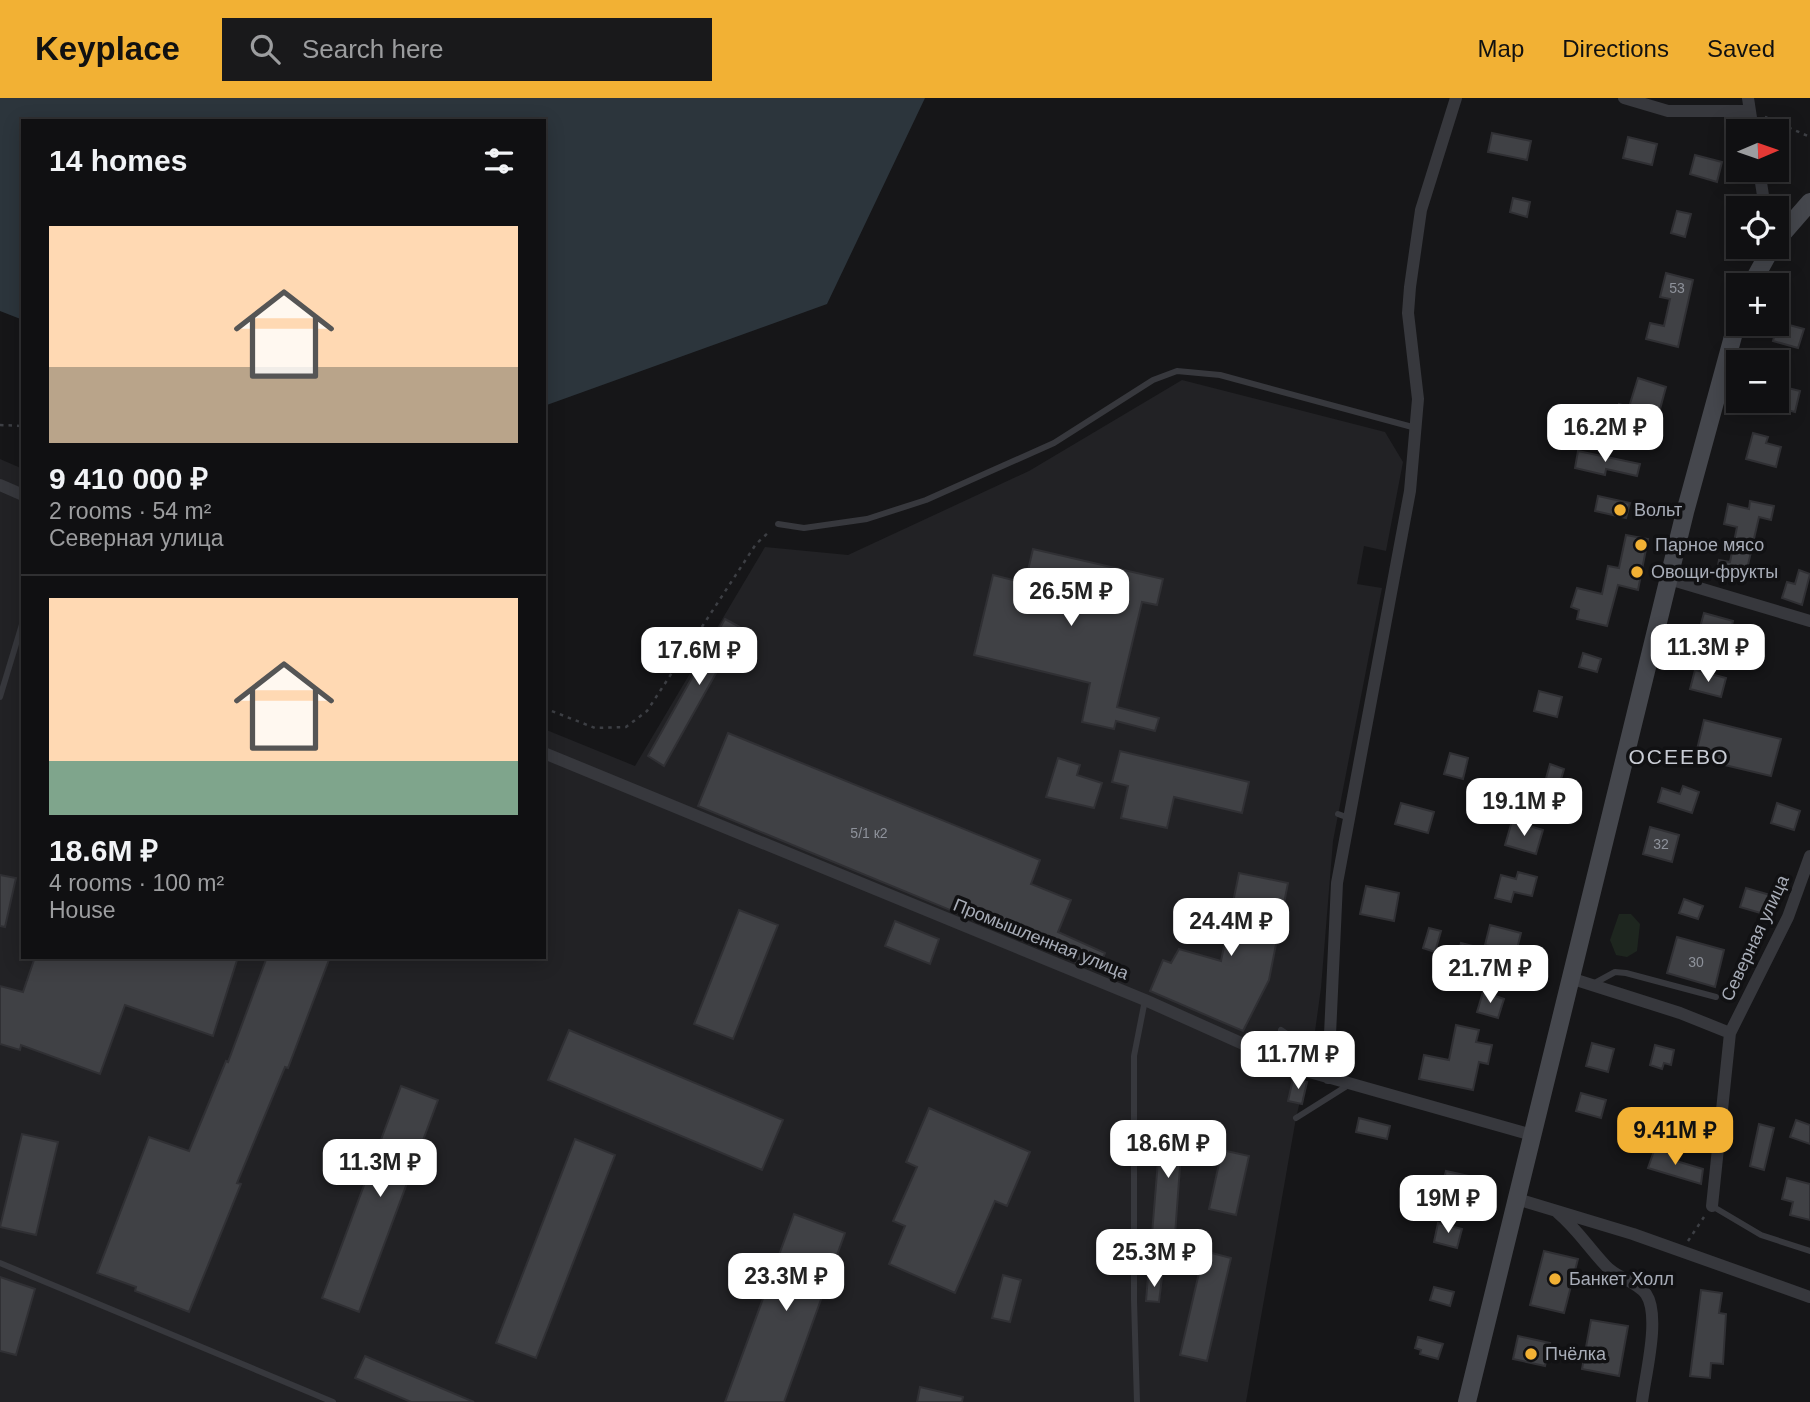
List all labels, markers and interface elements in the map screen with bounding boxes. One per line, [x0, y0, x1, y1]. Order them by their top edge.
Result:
search box [222, 18, 712, 81]
text: Keyplace [35, 30, 180, 67]
icon: search [246, 30, 284, 68]
text: Search here [302, 34, 444, 64]
text: Map [1478, 35, 1524, 62]
text: Directions [1562, 35, 1669, 62]
text: Saved [1707, 35, 1775, 62]
north arrow [1726, 119, 1788, 182]
map controls [1726, 119, 1789, 413]
icon: filters [480, 142, 518, 180]
text: 14 homes [49, 144, 187, 177]
button: locate [1726, 196, 1789, 259]
icon: home [221, 271, 347, 397]
button: + [1726, 273, 1789, 336]
house number: 53 [1669, 280, 1685, 296]
button: − [1726, 350, 1789, 413]
pin: 16.2M ₽ [1540, 404, 1670, 464]
text: 16.2M ₽ [1563, 414, 1647, 440]
text: 9 410 000 ₽ [49, 462, 208, 495]
text: 2 rooms · 54 m² [49, 498, 211, 524]
place label: Вольт [1634, 500, 1682, 520]
marker: Вольт [1612, 502, 1628, 518]
text: Северная улица [49, 525, 224, 551]
place label: Парное мясо [1655, 535, 1764, 555]
marker: Парное мясо [1633, 537, 1649, 553]
place label: Овощи-фрукты [1651, 562, 1778, 582]
marker: Овощи-фрукты [1629, 564, 1645, 580]
pin: 26.5M ₽ [1006, 568, 1136, 628]
text: 26.5M ₽ [1029, 578, 1113, 604]
pin: 11.3M ₽ [1643, 624, 1773, 684]
pin: 17.6M ₽ [634, 628, 764, 687]
text: 11.3M ₽ [1667, 634, 1749, 660]
text: 17.6M ₽ [657, 637, 741, 663]
icon: home [221, 643, 347, 769]
district label: ОСЕЕВО [1628, 745, 1730, 768]
pin: 19.1M ₽ [1459, 778, 1589, 838]
text: 19.1M ₽ [1482, 788, 1566, 814]
house number: 5/1 к2 [850, 825, 888, 841]
text: 18.6M ₽ [49, 834, 158, 867]
house number: 32 [1653, 836, 1669, 852]
text: 4 rooms · 100 m² [49, 870, 224, 896]
street label: Северная улица [1717, 871, 1793, 1004]
street label: Промышленная улица [950, 895, 1133, 984]
text: House [49, 897, 115, 923]
pin: 24.4M ₽ [1166, 898, 1296, 958]
text: 24.4M ₽ [1189, 908, 1273, 934]
pin: 21.7M ₽ [1425, 946, 1555, 1005]
house number: 30 [1688, 954, 1704, 970]
text: 21.7M ₽ [1448, 955, 1532, 981]
pin: 11.7M ₽ [1233, 1032, 1363, 1091]
text: 11.7M ₽ [1257, 1041, 1339, 1067]
pin: 9.41M ₽ [1610, 1108, 1740, 1167]
text: 9.41M ₽ [1633, 1117, 1717, 1143]
pin: 18.6M ₽ [1103, 1121, 1233, 1180]
text: 18.6M ₽ [1126, 1130, 1210, 1156]
pin: 11.3M ₽ [315, 1140, 445, 1199]
text: 11.3M ₽ [339, 1149, 421, 1175]
pin: 19M ₽ [1399, 1176, 1497, 1235]
text: 19M ₽ [1416, 1185, 1480, 1211]
pin: 25.3M ₽ [1089, 1230, 1219, 1289]
text: 25.3M ₽ [1112, 1239, 1196, 1265]
pin: 23.3M ₽ [721, 1254, 851, 1313]
text: 23.3M ₽ [744, 1263, 828, 1289]
place label: Банкет Холл [1569, 1269, 1674, 1289]
marker: Банкет Холл [1547, 1271, 1563, 1287]
place label: Пчёлка [1545, 1344, 1607, 1364]
marker: Пчёлка [1523, 1346, 1539, 1362]

